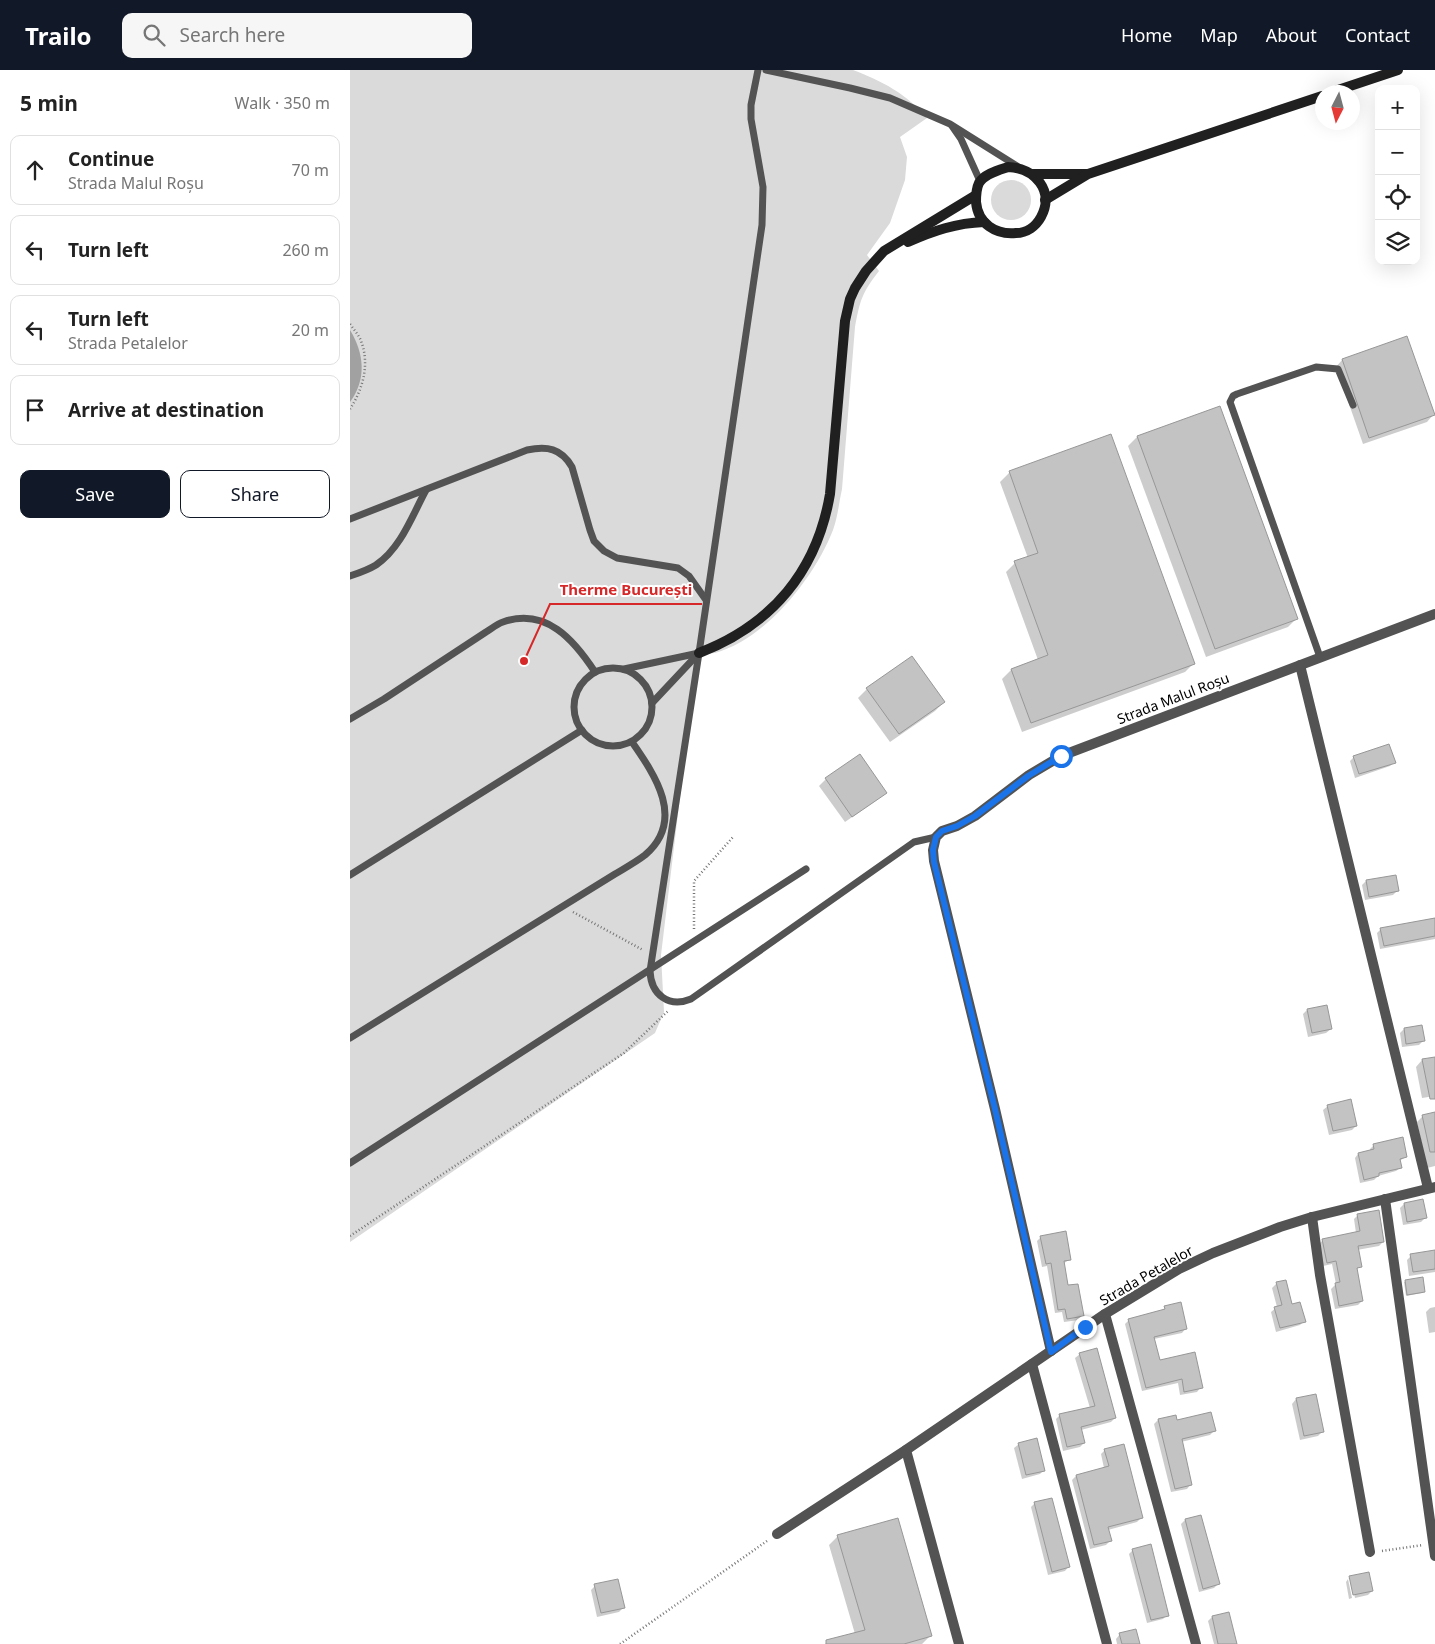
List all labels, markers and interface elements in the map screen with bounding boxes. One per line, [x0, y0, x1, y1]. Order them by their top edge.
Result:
search box [122, 13, 472, 58]
text: Trailo [25, 19, 92, 52]
icon: search [140, 21, 168, 49]
text: Search here [180, 22, 285, 48]
text: Home [1121, 23, 1172, 47]
text: Map [1200, 23, 1238, 47]
text: About [1266, 23, 1317, 47]
text: Contact [1345, 23, 1410, 47]
north arrow [1315, 85, 1360, 130]
map controls [1375, 85, 1420, 265]
button: + [1375, 85, 1420, 130]
text: 5 min [20, 89, 78, 117]
text: Walk · 350 m [235, 92, 330, 114]
button: − [1375, 130, 1420, 175]
text: Continue [68, 146, 154, 172]
icon: ahead [21, 156, 49, 184]
text: 70 m [292, 159, 329, 181]
text: Strada Malul Roșu [68, 172, 204, 194]
button: locate [1375, 175, 1420, 220]
button: layers [1375, 220, 1420, 265]
icon: left [21, 236, 49, 264]
text: Turn left [68, 237, 149, 263]
text: 260 m [282, 239, 329, 261]
text: Turn left [68, 306, 149, 332]
icon: left [21, 316, 49, 344]
text: 20 m [292, 319, 329, 341]
text: Strada Petalelor [68, 332, 188, 354]
icon: arrive [21, 396, 49, 424]
text: Arrive at destination [68, 397, 264, 423]
button: Save [20, 470, 170, 518]
button: Share [180, 470, 330, 518]
callout: Therme București [550, 574, 702, 604]
text: Therme București [560, 579, 692, 599]
street label: Strada Malul Roșu [1114, 668, 1232, 728]
route start [1050, 745, 1073, 768]
street label: Strada Petalelor [1096, 1240, 1196, 1309]
route end [1074, 1316, 1097, 1339]

